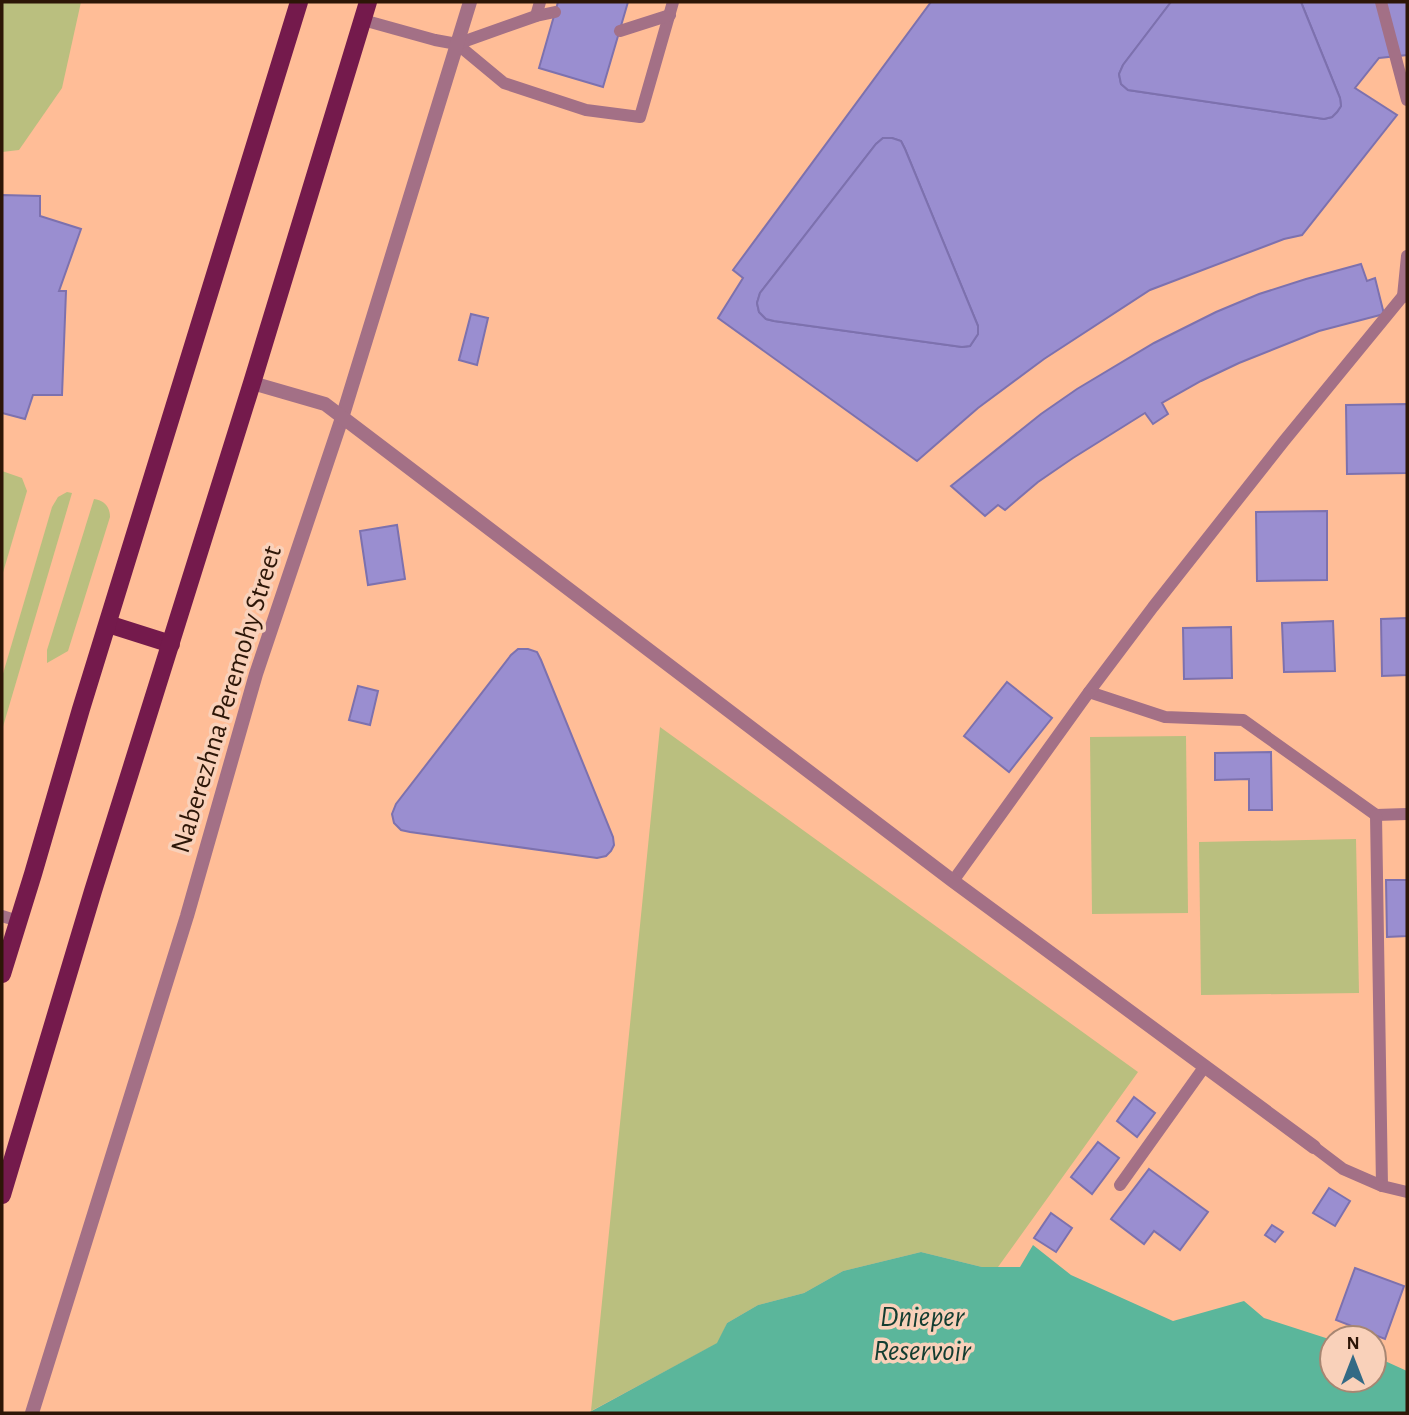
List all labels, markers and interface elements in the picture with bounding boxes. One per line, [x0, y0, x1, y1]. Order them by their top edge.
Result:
street label: Naberezhna Peremohy Street [167, 543, 287, 856]
water label: Dnieper Reservoir [873, 1302, 972, 1366]
north arrow [1318, 1324, 1388, 1394]
text: N [1346, 1334, 1360, 1353]

